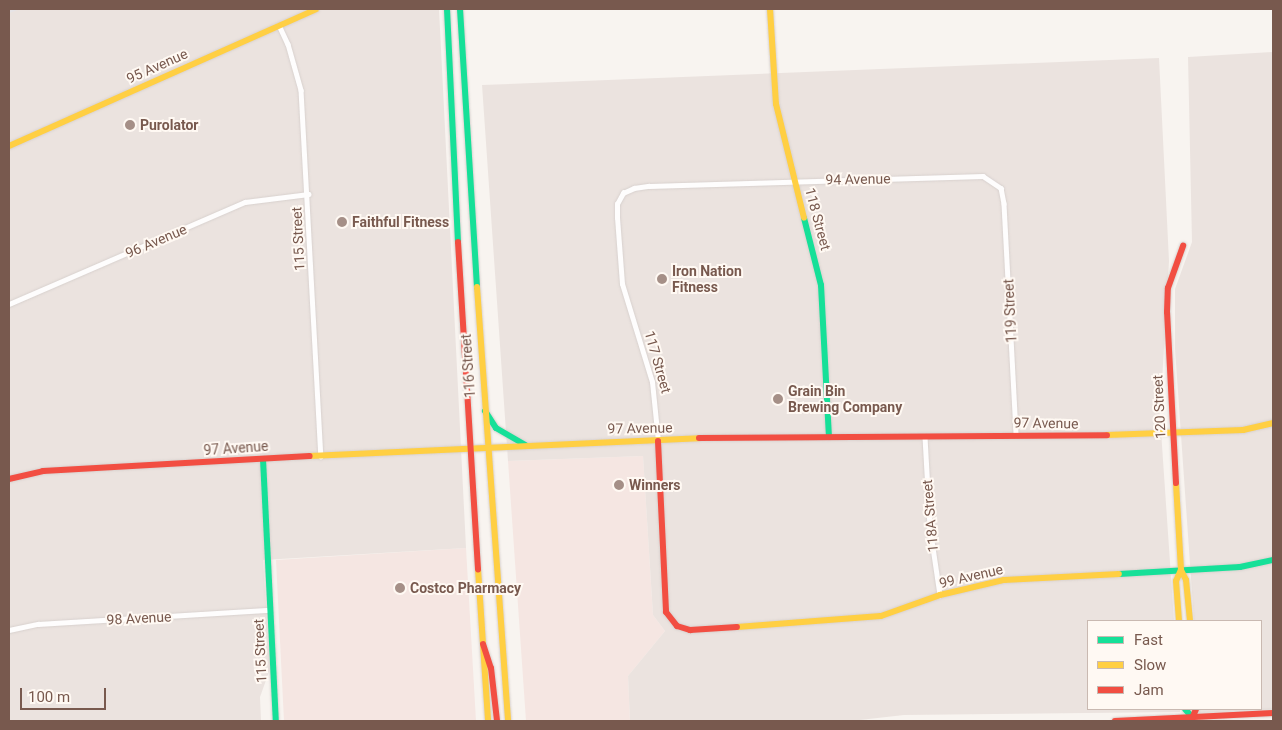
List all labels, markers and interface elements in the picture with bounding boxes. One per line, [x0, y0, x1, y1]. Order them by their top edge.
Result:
street label: 95 Avenue [124, 45, 190, 87]
place label: Purolator [140, 117, 198, 133]
marker: Purolator [124, 119, 136, 131]
street label: 94 Avenue [825, 170, 891, 188]
street label: 118 Street [802, 186, 834, 252]
street label: 115 Street [288, 207, 308, 271]
place label: Faithful Fitness [352, 214, 449, 230]
marker: Faithful Fitness [336, 216, 348, 228]
street label: 96 Avenue [123, 221, 189, 261]
place label: Iron Nation Fitness [672, 263, 742, 296]
marker: Iron Nation Fitness [656, 273, 668, 285]
street label: 119 Street [1000, 279, 1020, 343]
street label: 117 Street [641, 329, 675, 395]
street label: 116 Street [457, 333, 479, 399]
street label: 120 Street [1149, 375, 1169, 439]
place label: Grain Bin Brewing Company [788, 383, 902, 416]
marker: Grain Bin Brewing Company [772, 393, 784, 405]
street label: 97 Avenue [1013, 414, 1079, 432]
street label: 97 Avenue [607, 419, 673, 437]
street label: 97 Avenue [203, 437, 269, 459]
place label: Winners [629, 477, 681, 493]
marker: Winners [613, 479, 625, 491]
street label: 118A Street [918, 479, 942, 553]
street label: 99 Avenue [937, 561, 1005, 591]
place label: Costco Pharmacy [410, 580, 521, 596]
marker: Costco Pharmacy [394, 582, 406, 594]
street label: 98 Avenue [106, 608, 172, 628]
street label: 115 Street [250, 619, 270, 683]
legend [1087, 620, 1262, 710]
text: Fast [1134, 631, 1163, 649]
text: Slow [1134, 656, 1166, 674]
scale bar [22, 678, 109, 710]
text: Jam [1134, 681, 1164, 699]
text: 100 m [28, 688, 70, 706]

